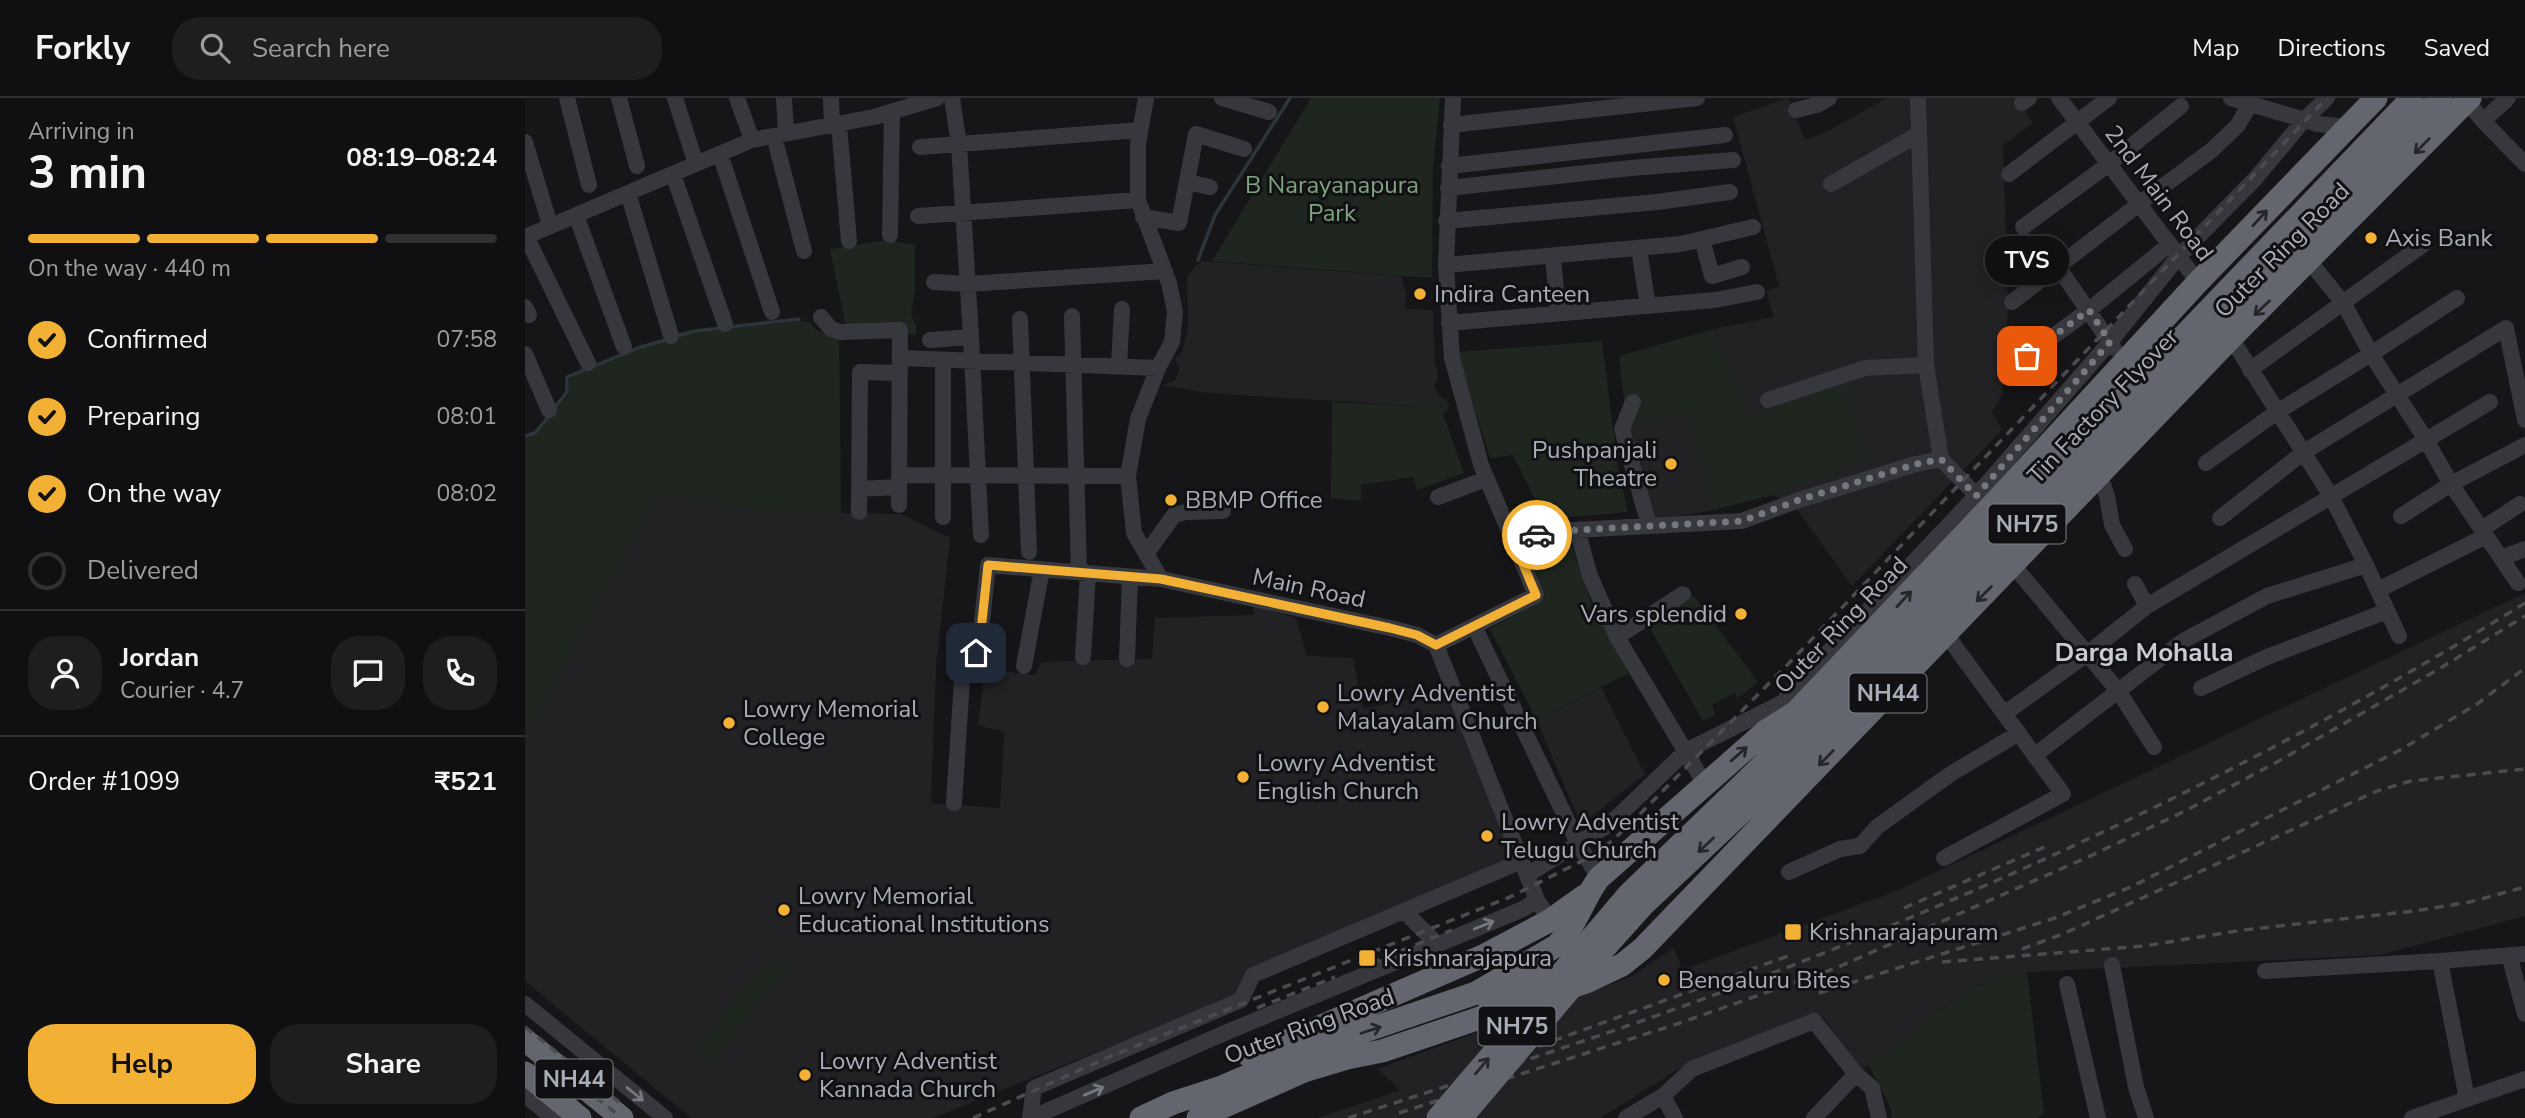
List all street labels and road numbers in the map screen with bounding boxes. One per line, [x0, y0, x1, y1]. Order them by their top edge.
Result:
street label: 2nd Main Road [2097, 118, 2221, 268]
street label: Outer Ring Road [2207, 175, 2357, 325]
street label: Tin Factory Flyover [2020, 321, 2186, 491]
road number: NH75 [1989, 504, 2065, 544]
street label: Outer Ring Road [1767, 549, 1915, 701]
street label: Main Road [1250, 560, 1368, 616]
road number: NH44 [1849, 674, 1927, 712]
street label: Outer Ring Road [1219, 980, 1399, 1072]
road number: NH75 [1479, 1007, 1555, 1046]
road number: NH44 [535, 1060, 613, 1098]

